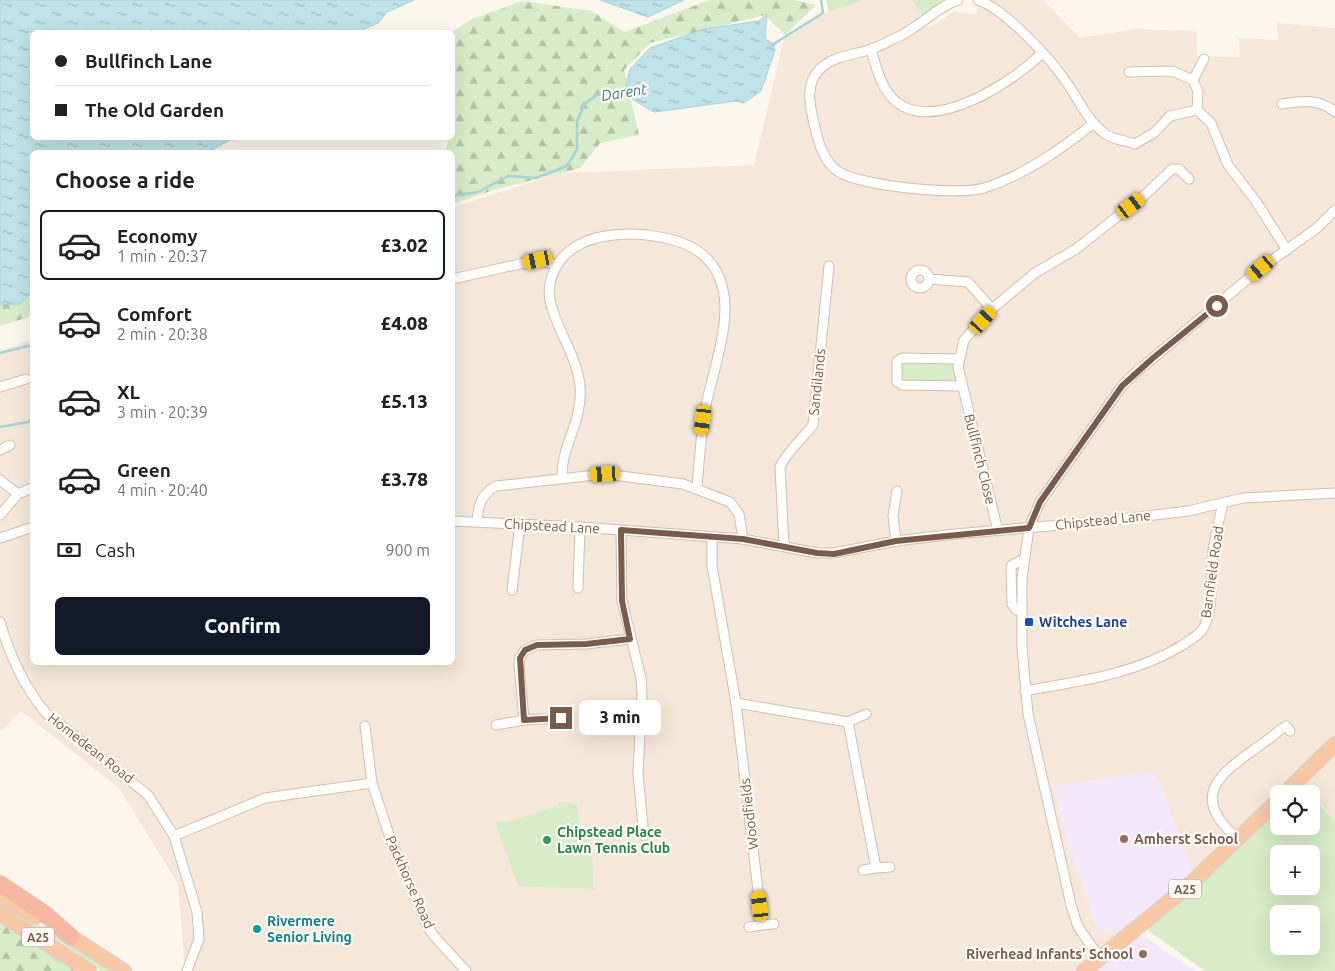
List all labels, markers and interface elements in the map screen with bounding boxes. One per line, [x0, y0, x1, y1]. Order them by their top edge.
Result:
text: Bullfinch Lane [85, 50, 212, 72]
water label: Darent [600, 80, 648, 104]
text: The Old Garden [85, 99, 224, 121]
text: Choose a ride [55, 167, 195, 192]
car [1114, 191, 1147, 221]
icon: car [57, 223, 102, 268]
text: Economy [117, 225, 198, 247]
text: £3.02 [380, 234, 428, 256]
text: 1 min · 20:37 [117, 247, 208, 265]
car [521, 250, 554, 270]
car [1244, 253, 1277, 283]
route start [1206, 295, 1228, 317]
icon: car [57, 301, 102, 346]
text: Comfort [117, 303, 192, 325]
car [967, 304, 998, 336]
text: £4.08 [380, 312, 428, 334]
text: 2 min · 20:38 [117, 325, 208, 343]
street label: Sandilands [806, 348, 828, 416]
icon: car [57, 379, 102, 424]
text: XL [117, 381, 140, 403]
text: £5.13 [380, 390, 428, 412]
text: 3 min · 20:39 [117, 403, 208, 421]
car [693, 404, 712, 436]
street label: Bullfinch Close [961, 412, 999, 506]
icon: car [57, 457, 102, 502]
text: Green [117, 459, 171, 481]
car [589, 466, 620, 482]
text: £3.78 [380, 468, 428, 490]
text: 4 min · 20:40 [117, 481, 208, 499]
street label: Chipstead Lane [1054, 507, 1152, 533]
street label: Chipstead Lane [504, 515, 600, 537]
street label: Barnfield Road [1198, 525, 1226, 619]
icon: cash [55, 536, 83, 564]
text: Cash [95, 539, 136, 561]
text: 900 m [385, 541, 430, 559]
button: Confirm [55, 597, 430, 655]
place label: Witches Lane [1039, 614, 1127, 630]
marker: Witches Lane [1023, 616, 1035, 628]
callout: 3 min [578, 700, 661, 736]
route end [550, 707, 572, 729]
text: 3 min [600, 708, 640, 726]
street label: Homedean Road [45, 710, 137, 786]
street label: Woodfields [737, 777, 761, 851]
map controls [1270, 785, 1320, 955]
button: locate [1270, 785, 1320, 835]
place label: Chipstead Place Lawn Tennis Club [557, 824, 670, 856]
place label: Amherst School [1134, 831, 1238, 847]
street label: Packhorse Road [382, 833, 438, 931]
marker: Amherst School [1118, 833, 1130, 845]
marker: Chipstead Place Lawn Tennis Club [541, 834, 553, 846]
button: + [1270, 845, 1320, 895]
road number: A25 [1169, 880, 1201, 899]
car [750, 890, 769, 922]
button: − [1270, 905, 1320, 955]
place label: Rivermere Senior Living [267, 913, 352, 945]
marker: Rivermere Senior Living [251, 923, 263, 935]
road number: A25 [22, 928, 54, 946]
place label: Riverhead Infants' School [966, 946, 1133, 962]
marker: Riverhead Infants' School [1137, 948, 1149, 960]

